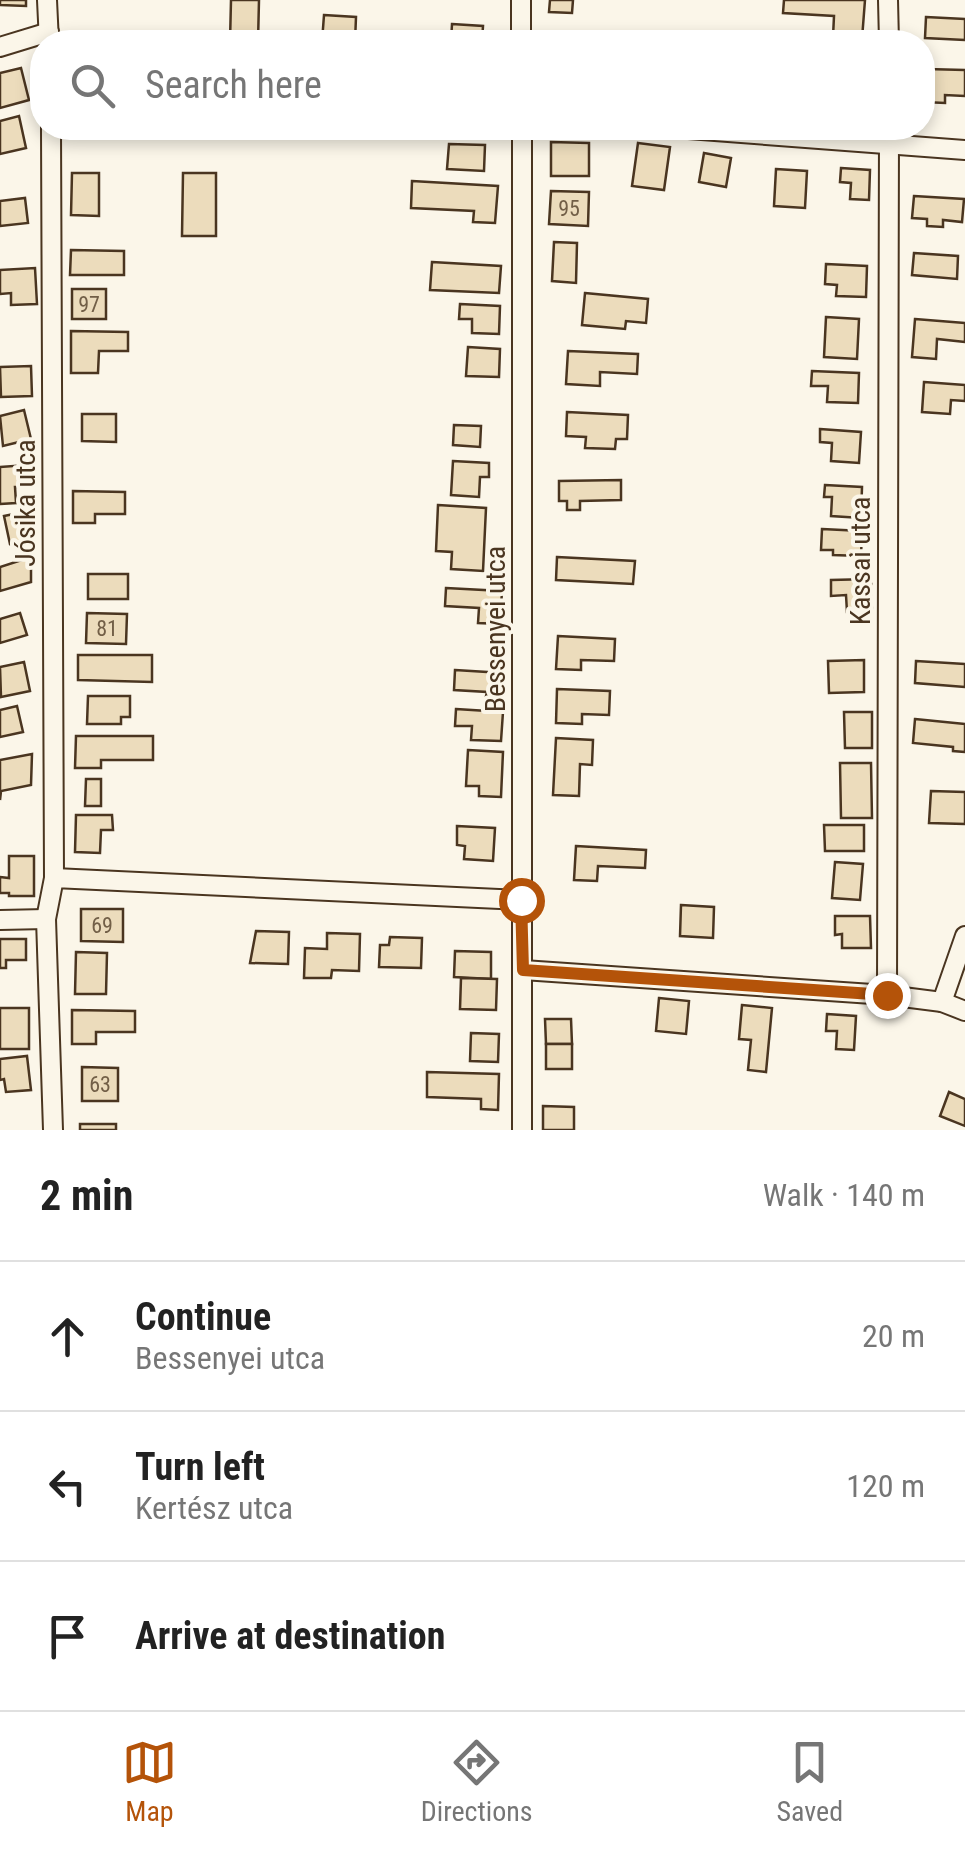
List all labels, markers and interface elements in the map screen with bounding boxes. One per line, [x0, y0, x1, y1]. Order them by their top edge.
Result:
search box [30, 30, 935, 140]
icon: search [65, 58, 120, 113]
text: Search here [145, 63, 322, 107]
house number: 95 [558, 196, 580, 221]
house number: 97 [78, 292, 100, 317]
street label: Jósika utca [9, 439, 42, 567]
street label: Kassai utca [844, 497, 877, 625]
street label: Bessenyei utca [479, 546, 512, 712]
house number: 81 [96, 616, 118, 641]
route start [499, 878, 545, 924]
house number: 69 [91, 913, 113, 938]
route end [865, 973, 911, 1019]
house number: 63 [89, 1072, 111, 1097]
text: 2 min [40, 1171, 133, 1220]
text: Walk · 140 m [763, 1176, 925, 1214]
text: Continue [135, 1295, 271, 1339]
icon: ahead [40, 1309, 95, 1364]
text: 20 m [862, 1317, 925, 1355]
text: Bessenyei utca [135, 1339, 325, 1377]
text: Turn left [135, 1445, 265, 1489]
icon: left [40, 1459, 95, 1514]
text: 120 m [846, 1467, 925, 1505]
text: Kertész utca [135, 1489, 293, 1527]
icon: arrive [40, 1609, 95, 1664]
text: Arrive at destination [135, 1614, 445, 1658]
tab: Map [122, 1735, 177, 1828]
tab: Directions [421, 1735, 533, 1828]
tab: Saved [776, 1735, 843, 1828]

